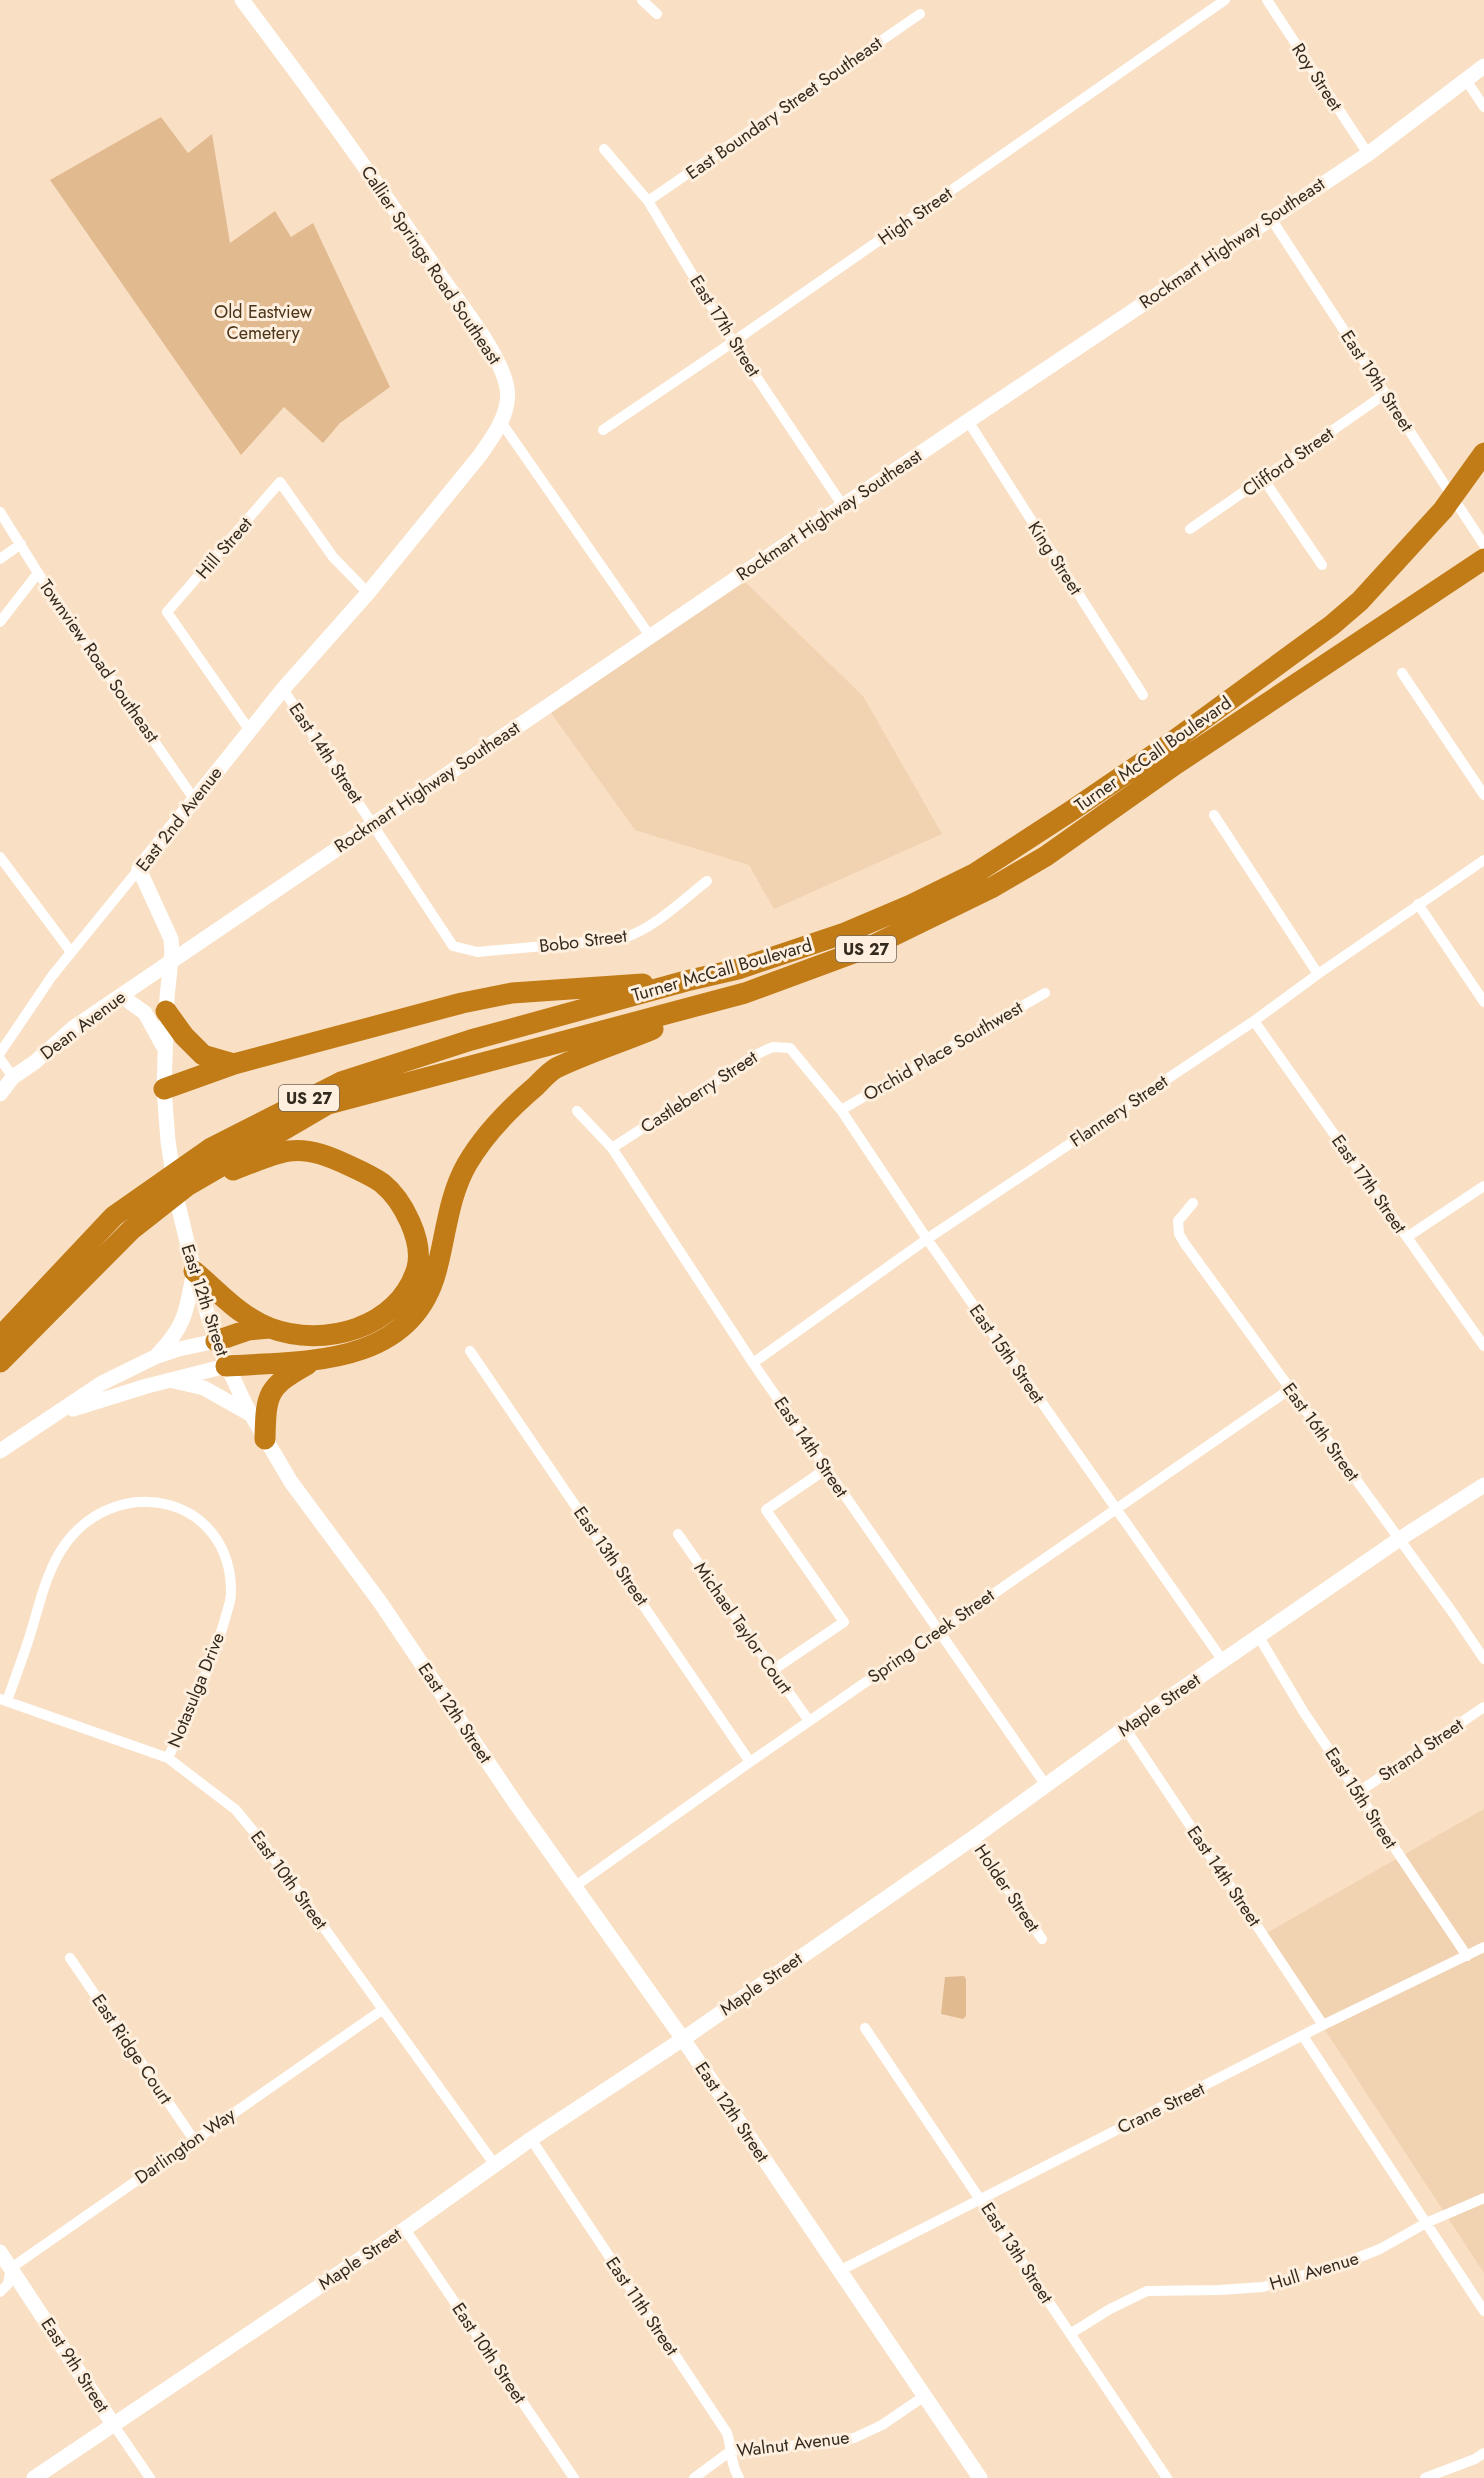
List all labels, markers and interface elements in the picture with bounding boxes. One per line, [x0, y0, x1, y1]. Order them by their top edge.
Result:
street label: East Boundary Street Southeast [681, 30, 888, 186]
street label: Roy Street [1285, 38, 1349, 116]
street label: Callier Springs Road Southeast [355, 160, 508, 370]
street label: Rockmart Highway Southeast [1134, 171, 1330, 315]
street label: High Street [872, 180, 958, 251]
street label: East 17th Street [683, 270, 767, 382]
park label: Old Eastview Cemetery [214, 299, 313, 346]
street label: East 19th Street [1334, 325, 1420, 437]
street label: Clifford Street [1237, 421, 1339, 503]
street label: Rockmart Highway Southeast [731, 443, 927, 587]
street label: Hill Street [190, 511, 259, 585]
street label: King Street [1022, 516, 1089, 600]
street label: Townview Road Southeast [33, 574, 166, 748]
street label: Turner McCall Boulevard [1069, 690, 1237, 818]
street label: East 14th Street [283, 698, 370, 809]
street label: Rockmart Highway Southeast [329, 715, 525, 859]
street label: East 2nd Avenue [130, 761, 228, 877]
street label: Bobo Street [538, 923, 629, 959]
street label: Turner McCall Boulevard [629, 932, 815, 1008]
road number: US 27 [836, 936, 896, 962]
street label: Dean Avenue [35, 984, 131, 1066]
street label: Orchid Place Southwest [859, 994, 1028, 1107]
street label: Castleberry Street [635, 1044, 763, 1140]
street label: Flannery Street [1065, 1068, 1174, 1153]
road number: US 27 [279, 1085, 339, 1111]
street label: East 17th Street [1325, 1129, 1413, 1239]
street label: East 12th Street [175, 1241, 235, 1360]
street label: East 15th Street [963, 1299, 1051, 1409]
street label: East 16th Street [1276, 1377, 1366, 1487]
street label: East 14th Street [768, 1392, 855, 1503]
street label: East 13th Street [567, 1501, 655, 1611]
street label: Michael Taylor Court [688, 1557, 799, 1700]
street label: Spring Creek Street [862, 1582, 1000, 1689]
street label: Notasulga Drive [161, 1629, 231, 1751]
street label: East 12th Street [412, 1658, 499, 1769]
street label: Maple Street [1113, 1667, 1206, 1743]
street label: Strand Street [1373, 1712, 1469, 1788]
street label: East 15th Street [1319, 1742, 1404, 1854]
street label: East 14th Street [1181, 1821, 1268, 1932]
street label: East 10th Street [244, 1825, 334, 1935]
street label: Holder Street [968, 1839, 1046, 1938]
street label: Maple Street [715, 1946, 808, 2022]
street label: East Ridge Court [86, 1989, 179, 2110]
street label: East 12th Street [689, 2057, 776, 2168]
street label: Crane Street [1113, 2075, 1210, 2140]
street label: Darlington Way [130, 2102, 240, 2190]
street label: East 13th Street [975, 2197, 1060, 2309]
street label: Maple Street [313, 2221, 407, 2296]
street label: Hull Avenue [1266, 2245, 1362, 2297]
street label: East 11th Street [599, 2252, 685, 2361]
street label: East 10th Street [446, 2297, 533, 2409]
street label: East 9th Street [35, 2313, 116, 2418]
street label: Walnut Avenue [735, 2424, 851, 2464]

